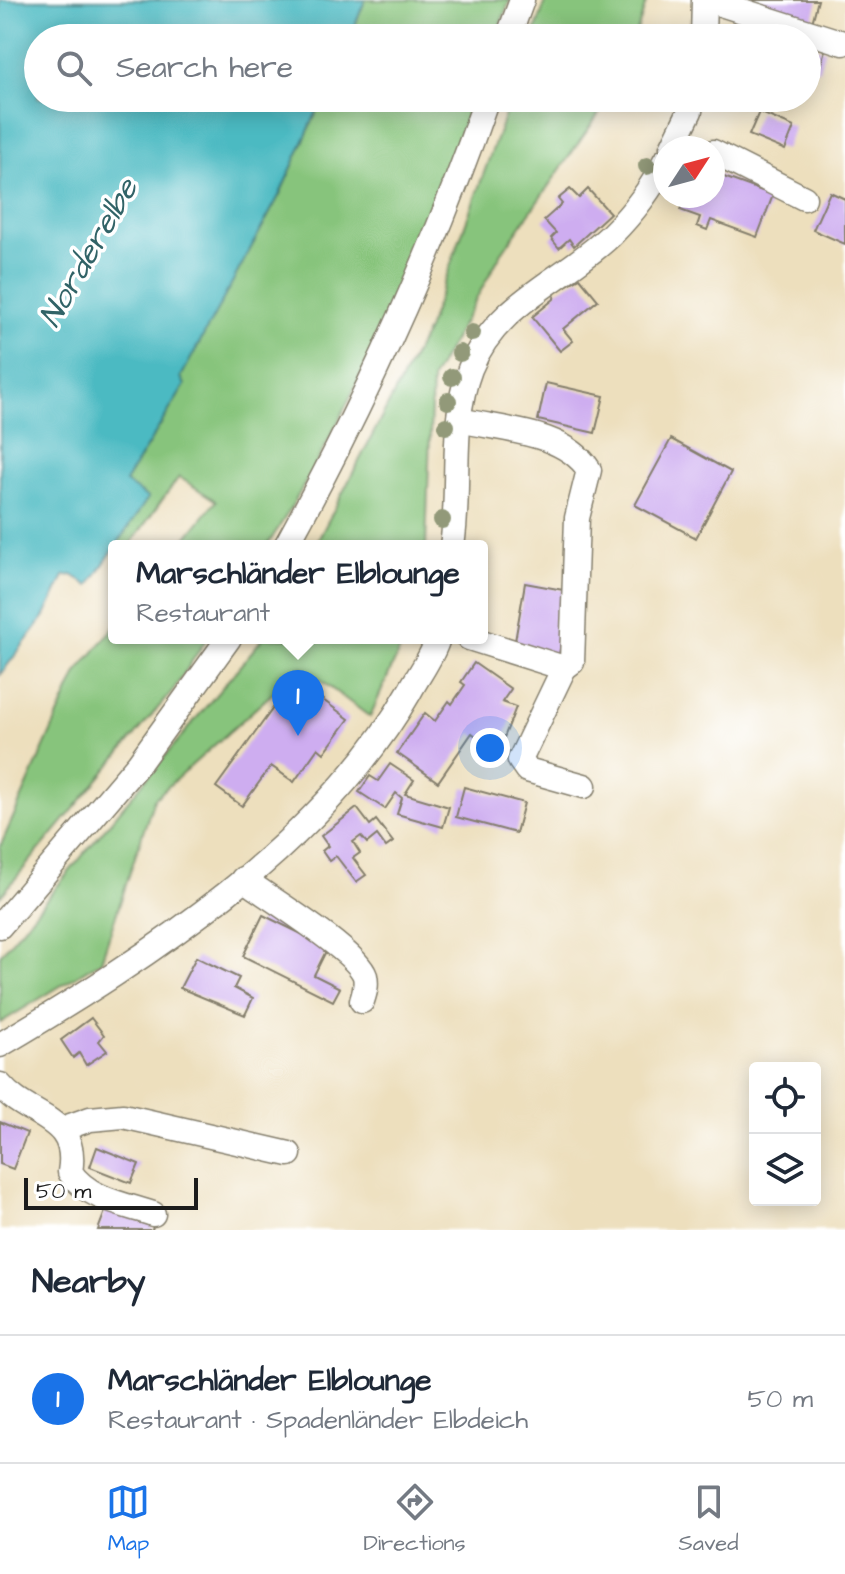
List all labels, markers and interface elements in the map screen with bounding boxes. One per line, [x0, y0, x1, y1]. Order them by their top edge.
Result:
search box [24, 24, 821, 112]
icon: search [52, 46, 96, 90]
text: Search here [116, 47, 293, 89]
north arrow [653, 136, 725, 208]
water label: Norderelbe [28, 169, 151, 336]
popup [108, 540, 488, 644]
text: Marschländer Elblounge [136, 553, 460, 595]
text: Restaurant [136, 595, 270, 631]
pin: 1 [272, 670, 324, 736]
your location [470, 728, 510, 768]
map controls [749, 1062, 821, 1206]
button: locate [749, 1062, 821, 1134]
button: layers [749, 1134, 821, 1206]
scale bar [24, 1174, 198, 1210]
text: 50 m [36, 1176, 91, 1207]
text: Nearby [32, 1258, 146, 1306]
text: Marschländer Elblounge [108, 1360, 432, 1402]
text: 1 [56, 1381, 60, 1417]
text: 50 m [748, 1381, 813, 1417]
text: Restaurant · Spadenländer Elbdeich [108, 1402, 528, 1438]
tab: Map [106, 1480, 150, 1559]
tab: Directions [363, 1480, 466, 1559]
tab: Saved [679, 1480, 739, 1559]

